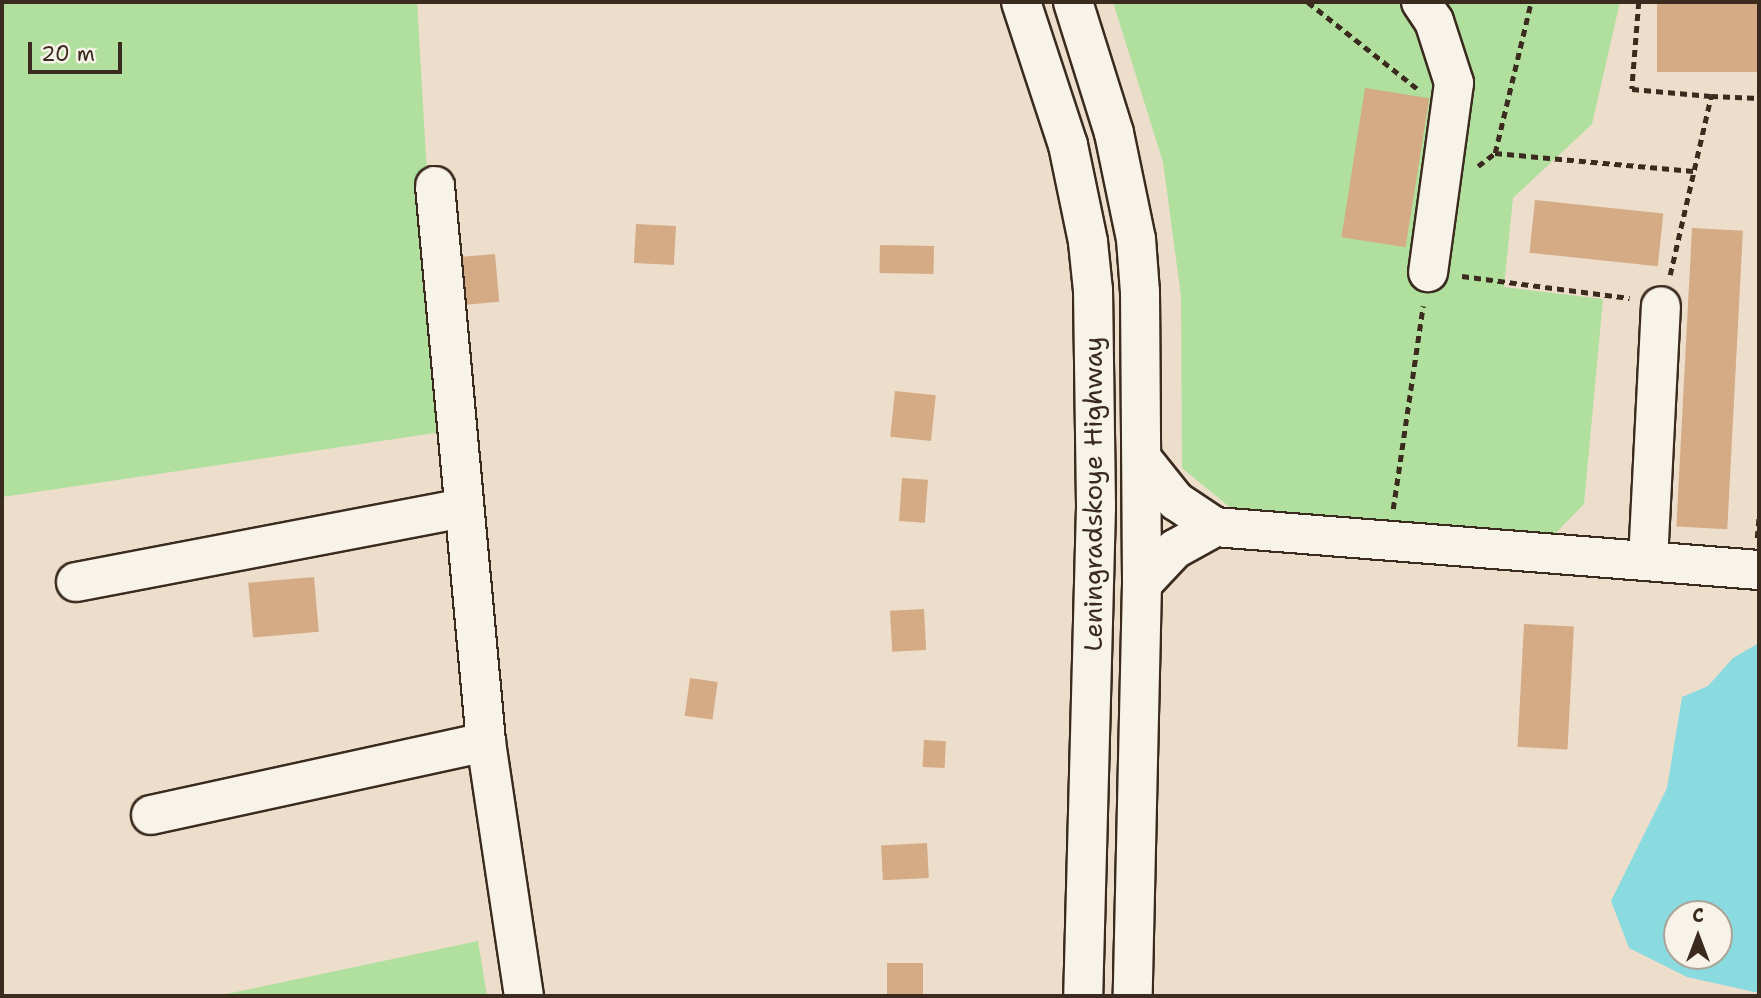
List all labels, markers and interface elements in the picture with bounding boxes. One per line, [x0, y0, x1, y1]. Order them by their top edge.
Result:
scale bar [32, 28, 126, 72]
text: 20 m [41, 40, 95, 68]
street label: Leningradskoye Highway [1077, 336, 1109, 652]
north arrow [1663, 900, 1733, 970]
text: С [1692, 903, 1704, 928]

